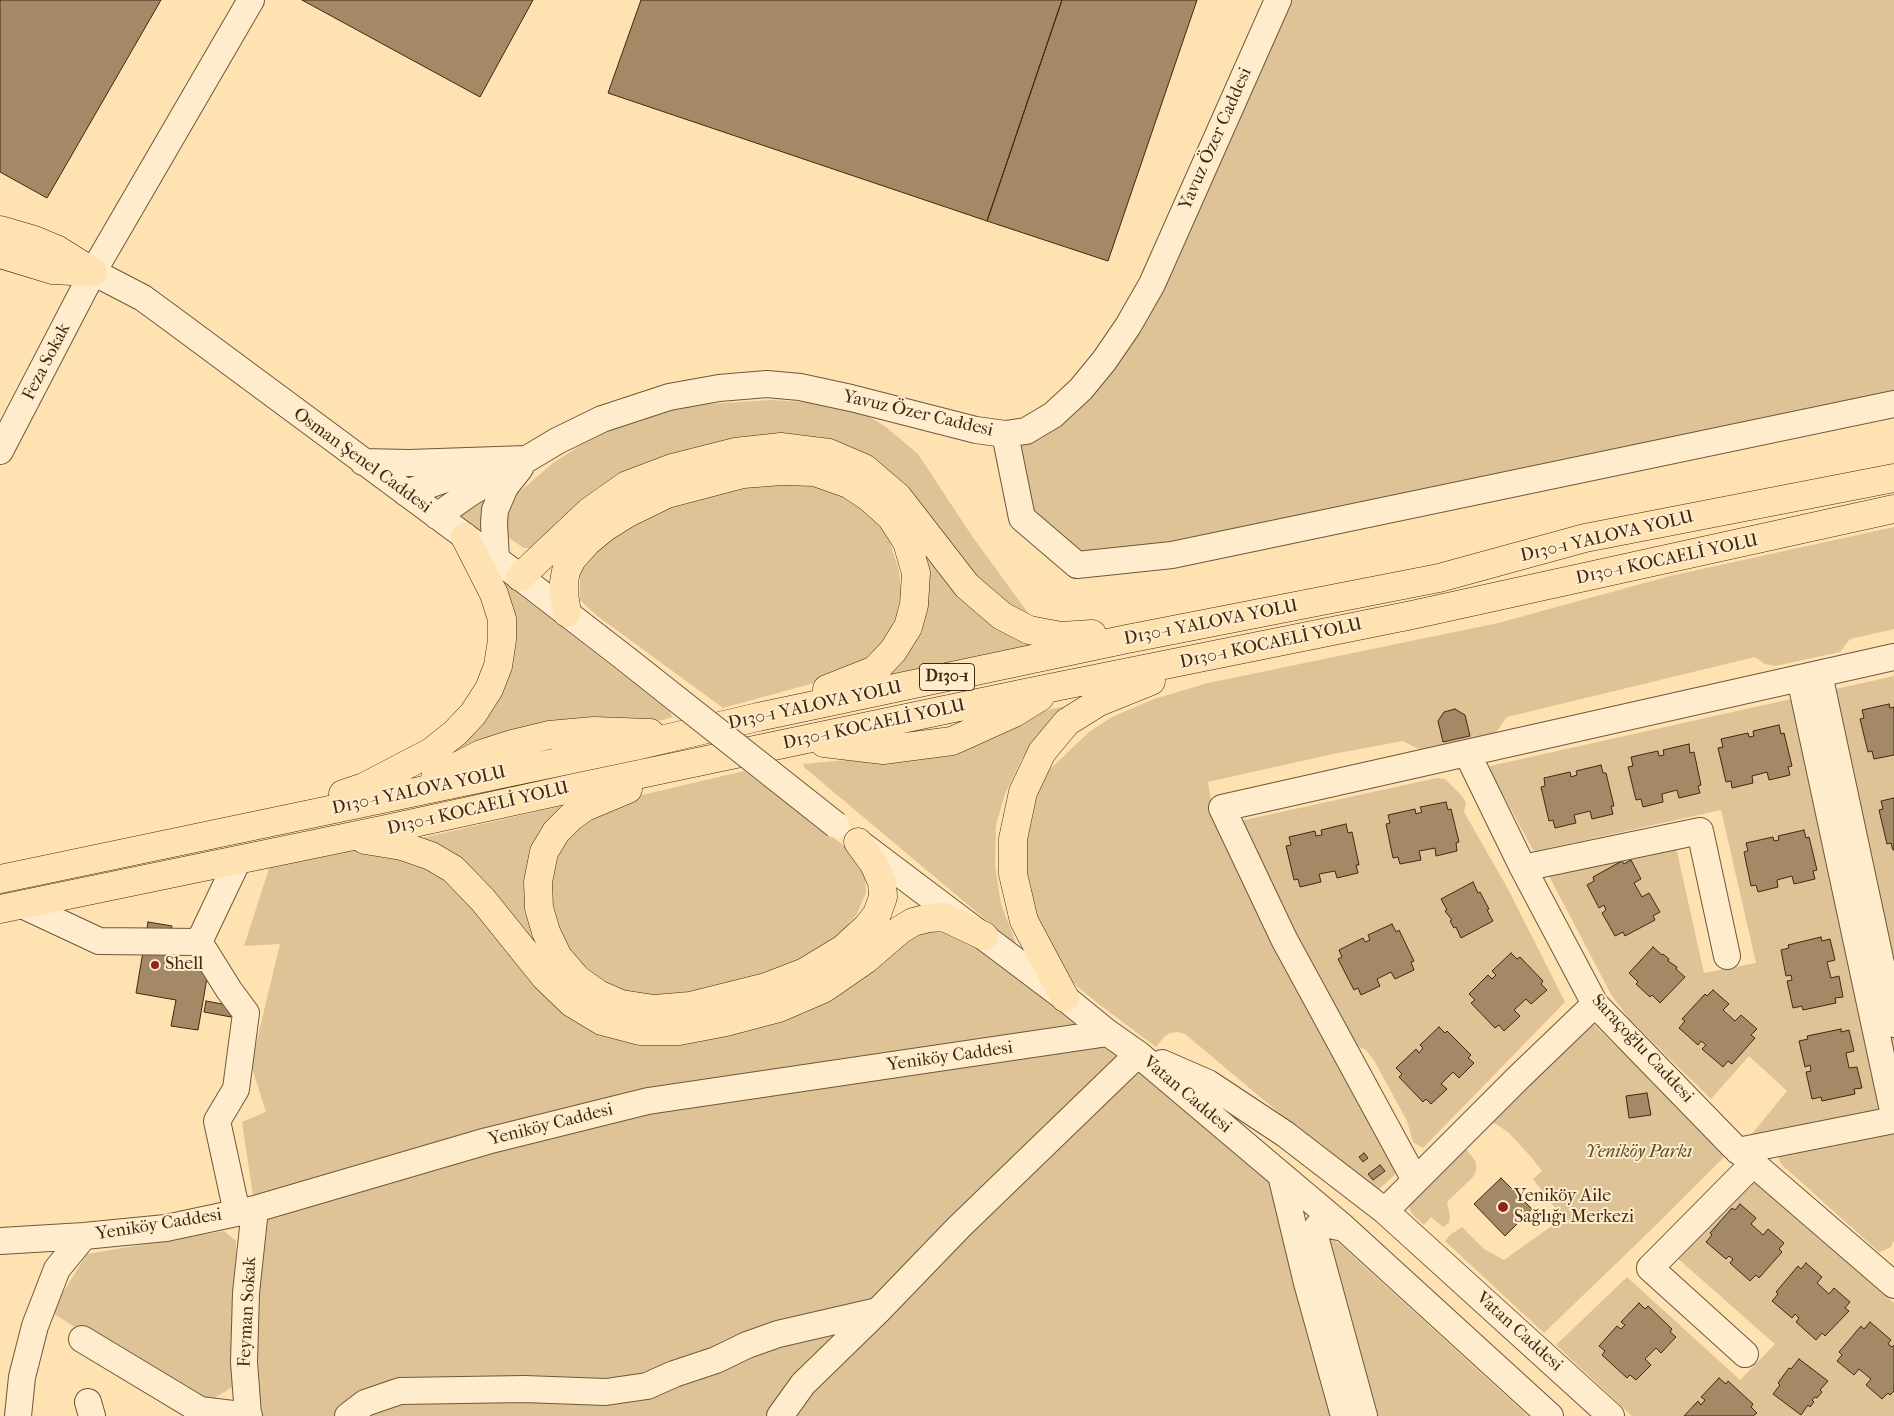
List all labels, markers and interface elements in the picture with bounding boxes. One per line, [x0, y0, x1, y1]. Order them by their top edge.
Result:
street label: Yavuz Özer Caddesi [1175, 65, 1257, 213]
street label: Feza Sokak [18, 320, 76, 404]
street label: Yavuz Özer Caddesi [841, 386, 995, 442]
street label: Osman Şenel Caddesi [289, 404, 435, 518]
street label: D130-1 YALOVA YOLU [1518, 507, 1696, 567]
street label: D130-1 KOCAELİ YOLU [1574, 530, 1760, 590]
street label: D130-1 YALOVA YOLU [1122, 595, 1300, 651]
street label: D130-1 KOCAELİ YOLU [1178, 614, 1364, 674]
road number: D130-1 [920, 664, 974, 690]
street label: D130-1 YALOVA YOLU [726, 677, 904, 735]
street label: D130-1 KOCAELİ YOLU [781, 695, 967, 755]
street label: D130-1 YALOVA YOLU [330, 762, 508, 820]
street label: D130-1 KOCAELİ YOLU [385, 778, 571, 840]
place label: Shell [165, 954, 203, 976]
marker: Shell [149, 959, 161, 971]
street label: Saraçoğlu Caddesi [1586, 990, 1698, 1108]
street label: Yeniköy Caddesi [886, 1037, 1014, 1077]
street label: Vatan Caddesi [1138, 1052, 1236, 1138]
street label: Yeniköy Caddesi [487, 1099, 615, 1151]
park label: Yeniköy Parkı [1586, 1142, 1692, 1164]
place label: Yeniköy Aile Sağlığı Merkezi [1514, 1186, 1634, 1228]
marker: Yeniköy Aile Sağlığı Merkezi [1496, 1200, 1510, 1214]
street label: Yeniköy Caddesi [94, 1204, 224, 1246]
street label: Feyman Sokak [234, 1256, 262, 1368]
street label: Vatan Caddesi [1471, 1288, 1567, 1376]

